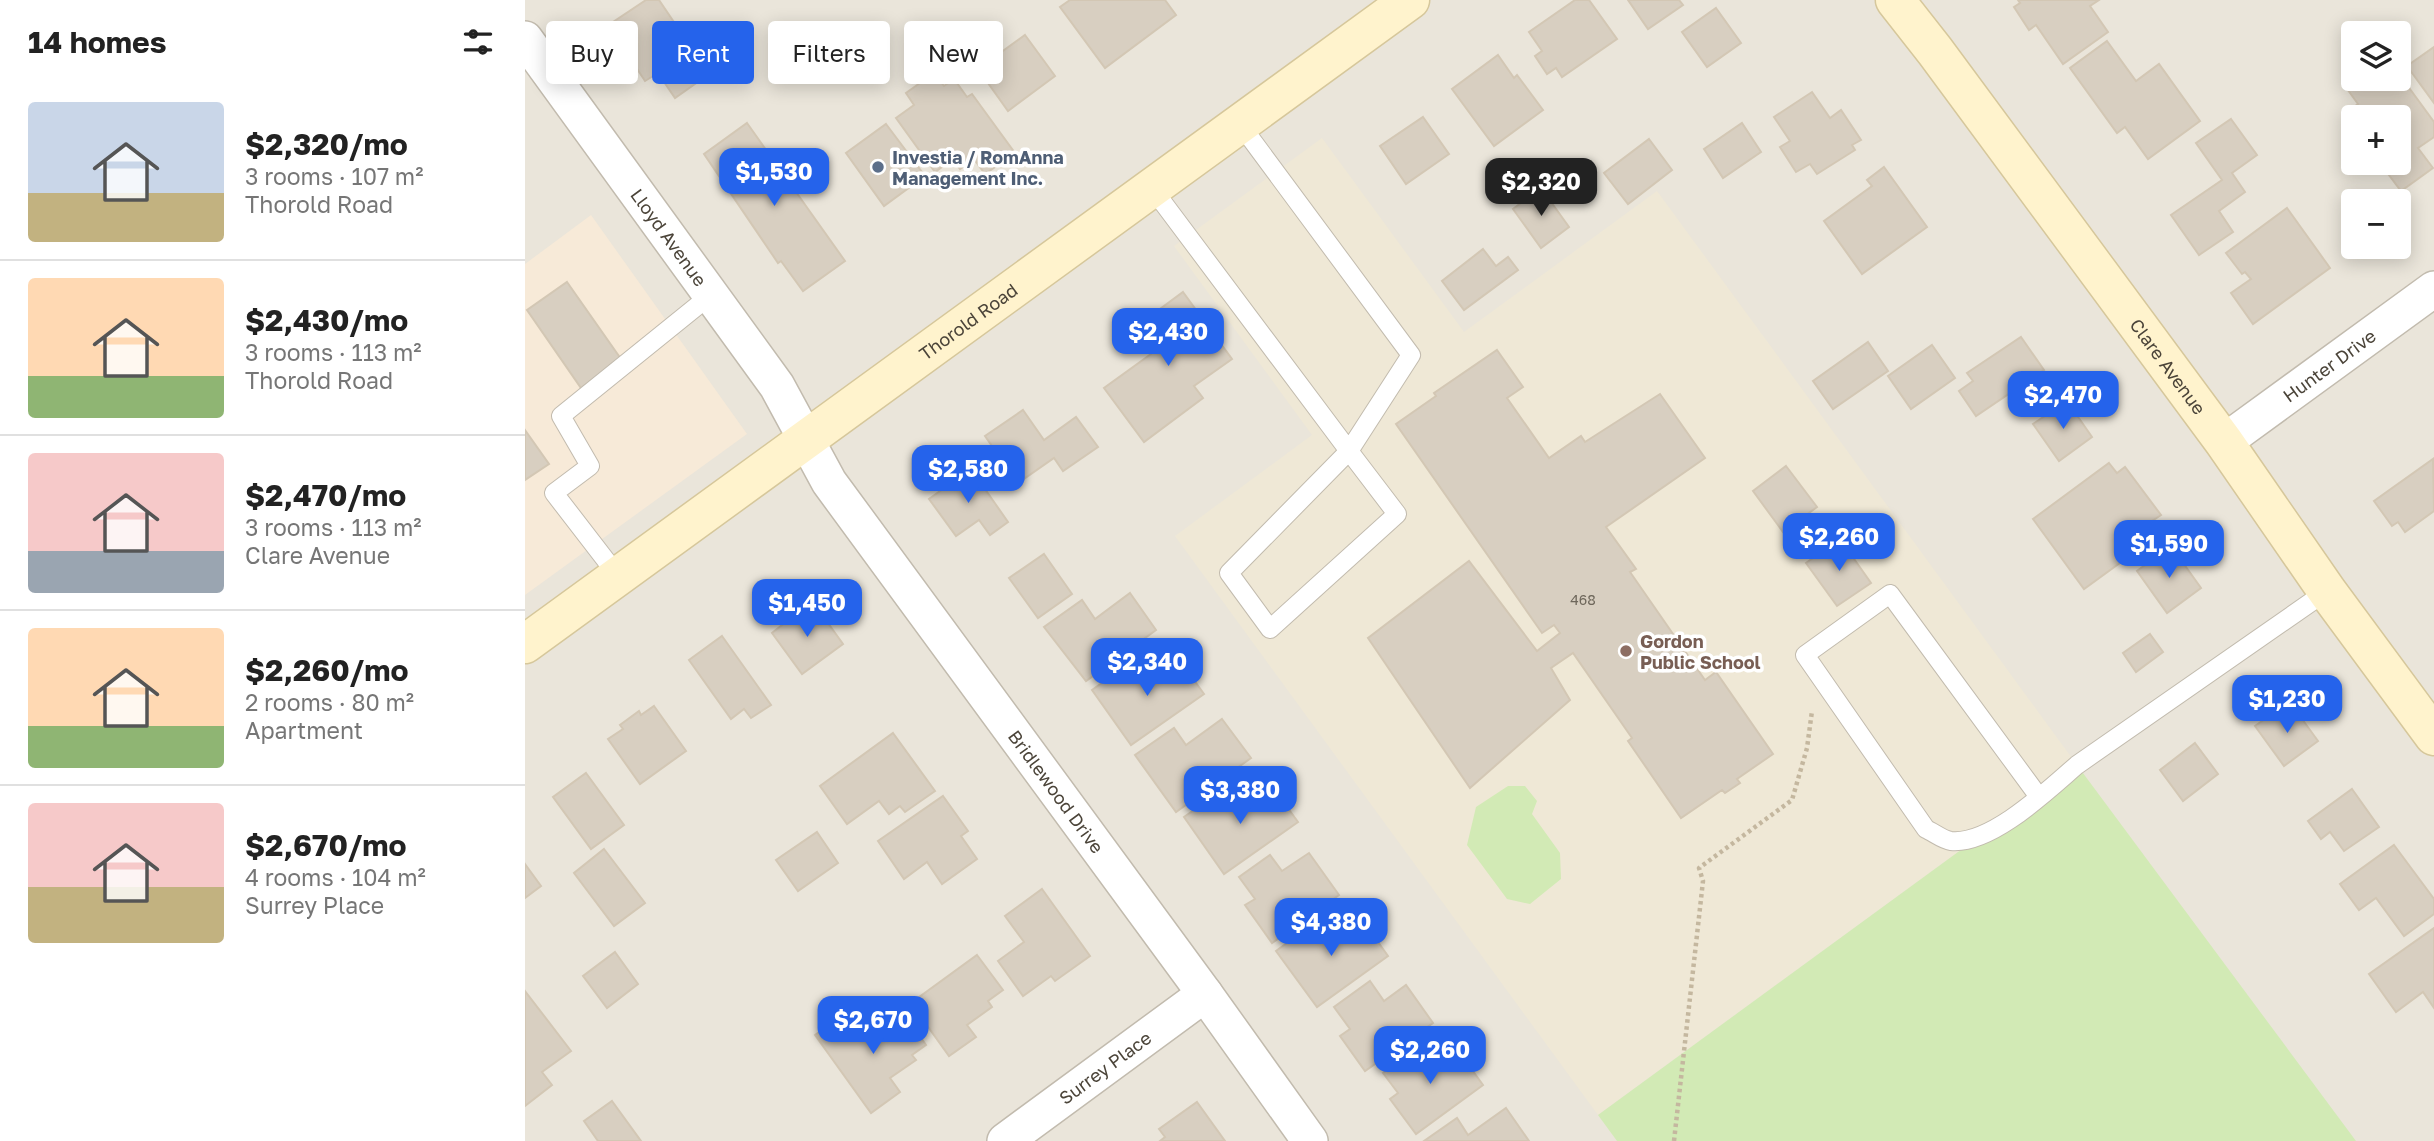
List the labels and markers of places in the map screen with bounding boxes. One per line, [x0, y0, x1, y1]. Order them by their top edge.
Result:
place label: Investia / RomAnna Management Inc. [892, 146, 1064, 189]
pin: $1,530 [717, 148, 831, 208]
pin: $2,320 [1484, 158, 1598, 218]
marker: Investia / RomAnna Management Inc. [870, 159, 886, 175]
pin: $2,430 [1111, 308, 1225, 368]
pin: $2,470 [2006, 372, 2120, 431]
pin: $2,580 [911, 446, 1025, 505]
pin: $2,260 [1782, 514, 1896, 573]
pin: $1,590 [2112, 520, 2226, 580]
pin: $1,450 [750, 580, 864, 639]
place label: Gordon Public School [1640, 630, 1761, 673]
pin: $2,340 [1090, 638, 1204, 698]
marker: Gordon Public School [1618, 643, 1634, 659]
pin: $1,230 [2230, 676, 2344, 735]
pin: $3,380 [1183, 766, 1297, 826]
pin: $4,380 [1274, 898, 1388, 958]
pin: $2,670 [816, 996, 930, 1056]
pin: $2,260 [1373, 1026, 1487, 1086]

